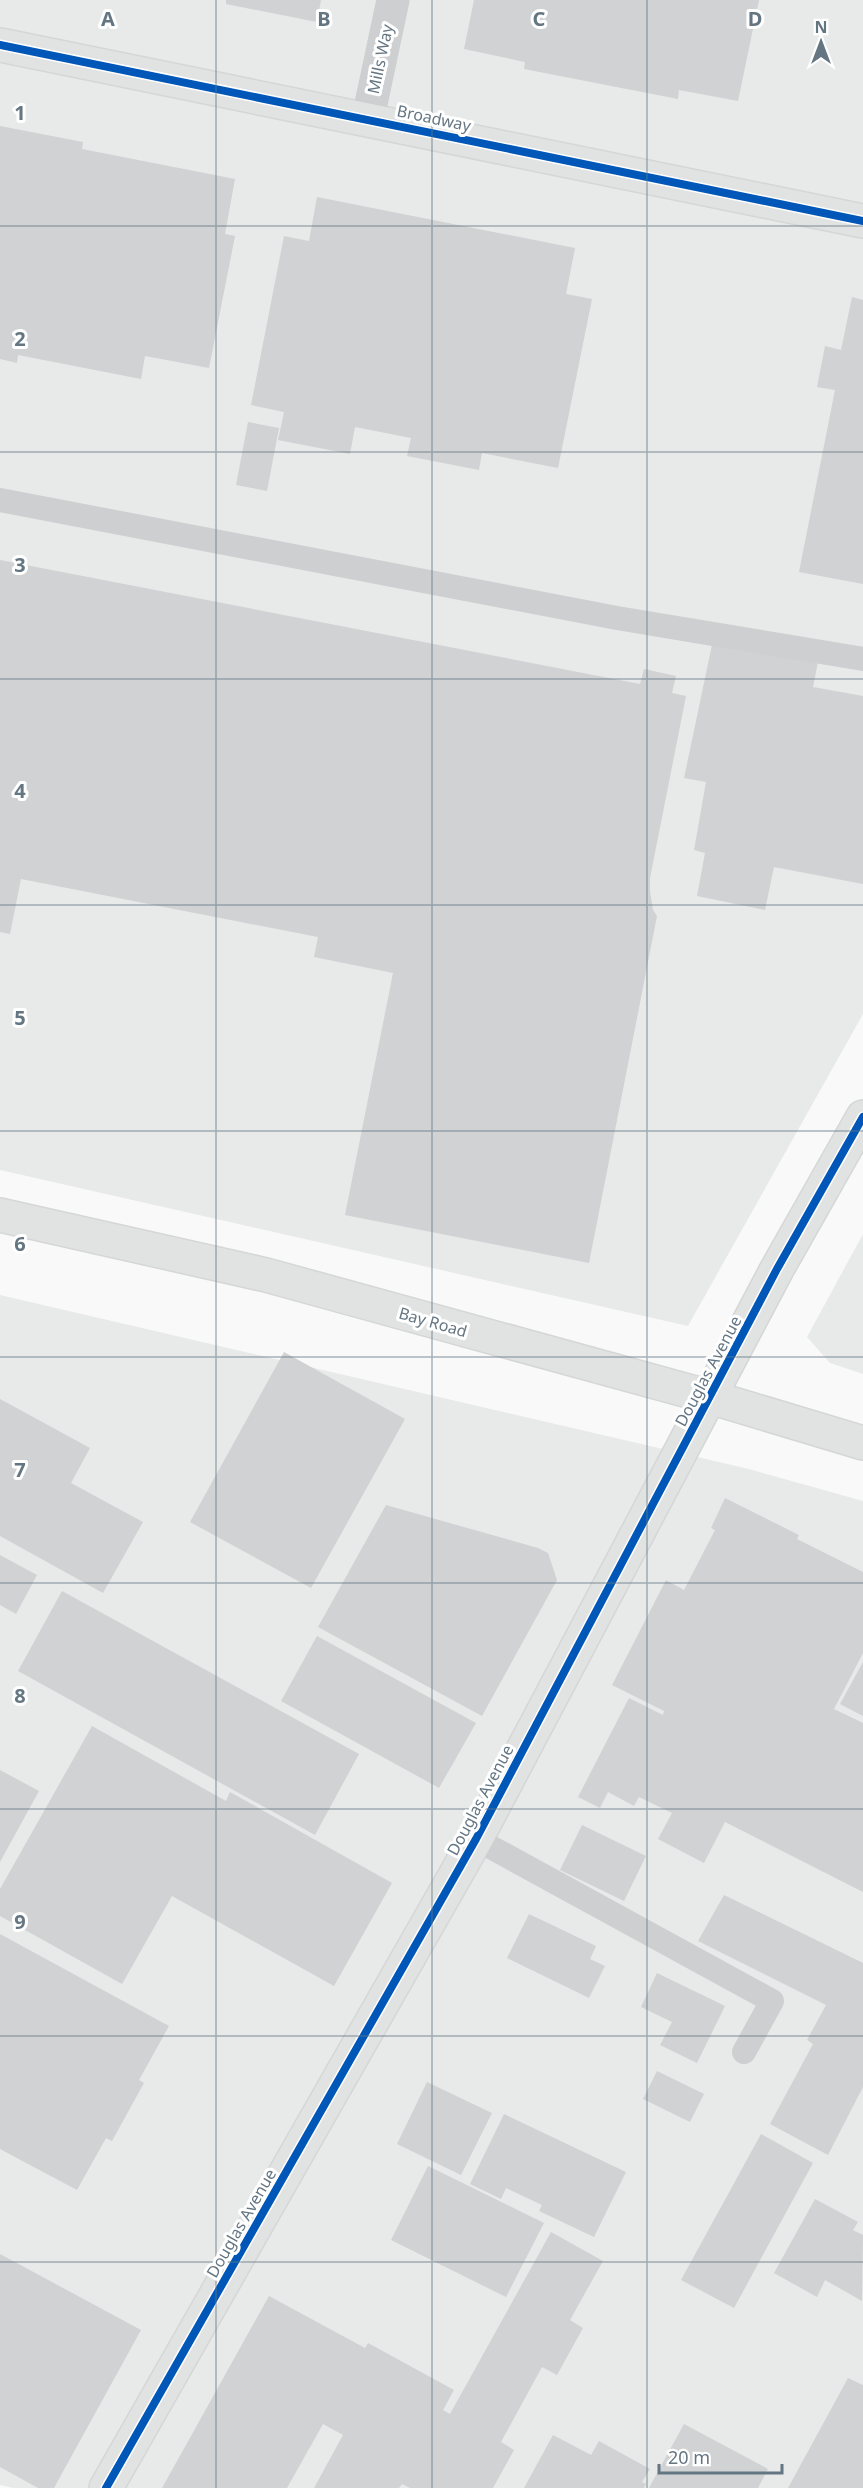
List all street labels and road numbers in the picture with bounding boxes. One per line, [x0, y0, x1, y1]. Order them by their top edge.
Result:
street label: Mills Way [362, 21, 398, 96]
street label: Broadway [395, 99, 474, 137]
street label: Bay Road [396, 1302, 470, 1342]
street label: Douglas Avenue [670, 1312, 746, 1430]
street label: Douglas Avenue [442, 1741, 518, 1859]
street label: Douglas Avenue [201, 2165, 281, 2281]

